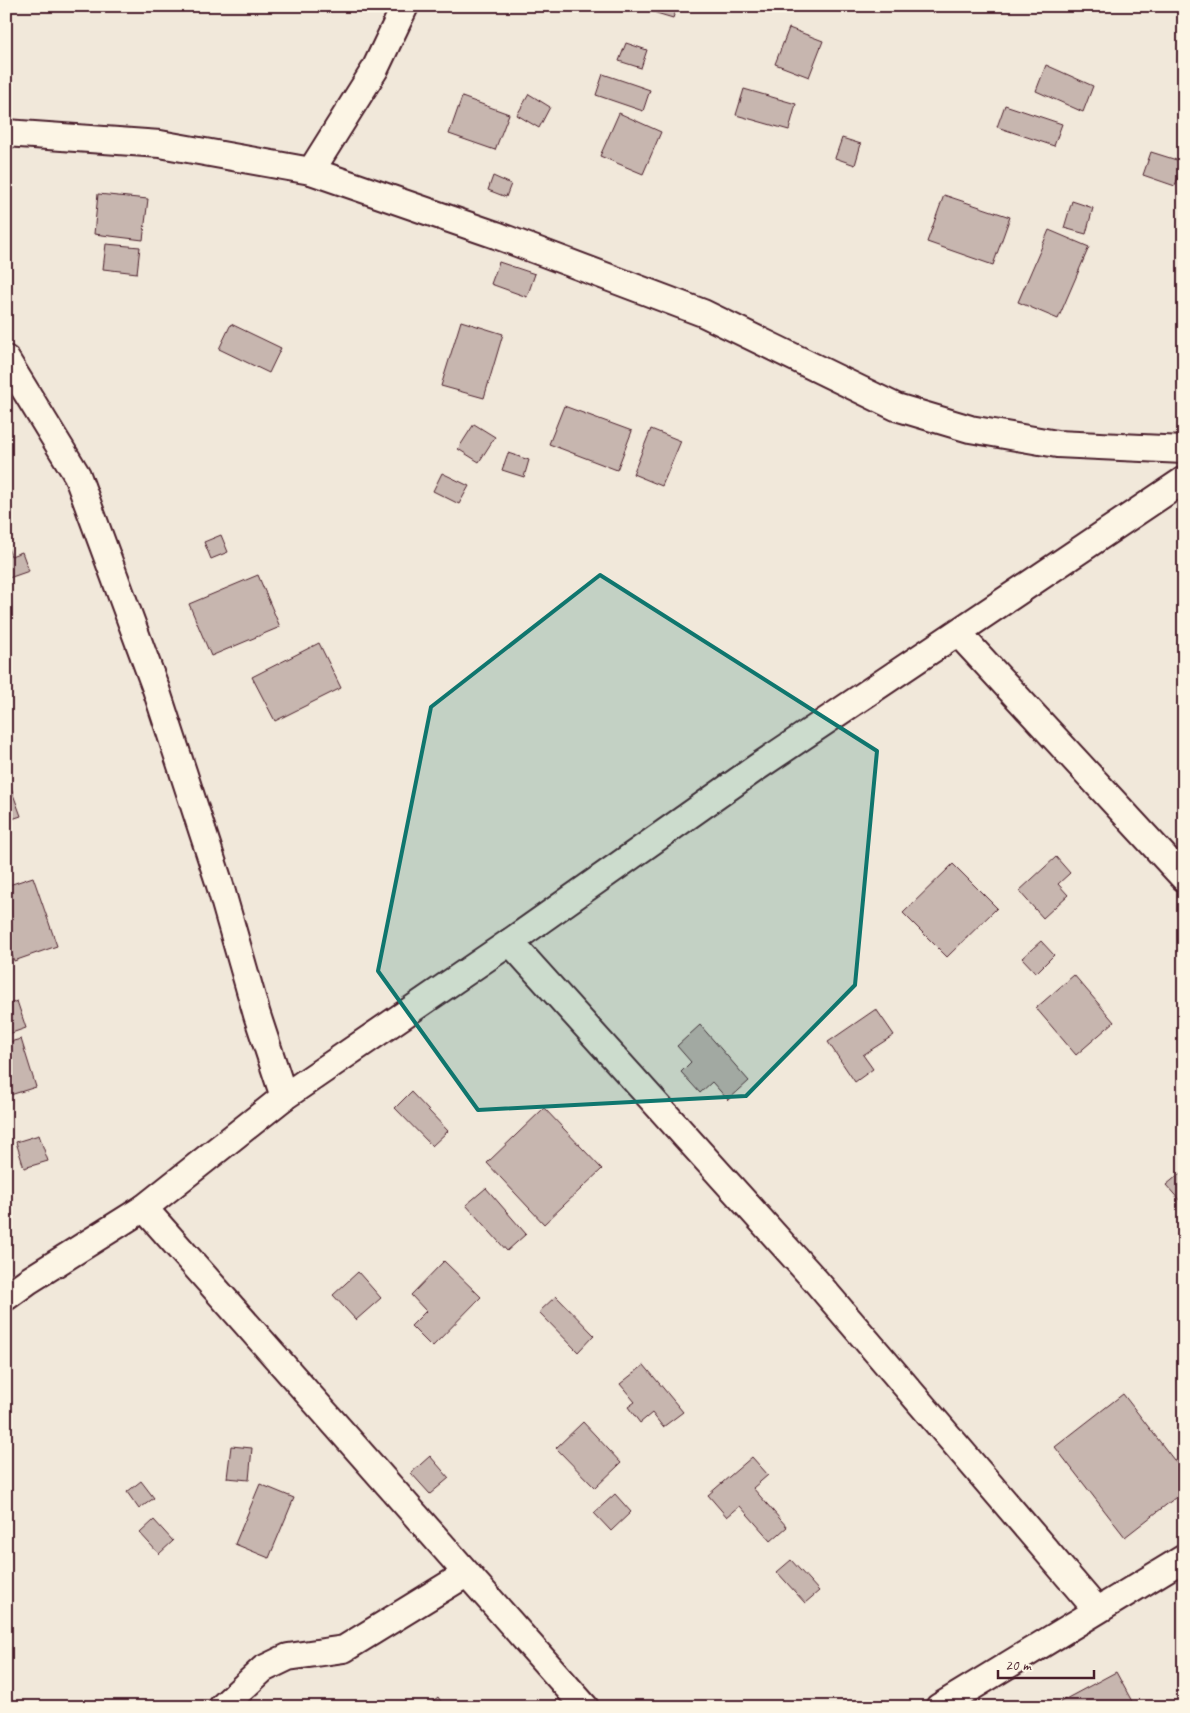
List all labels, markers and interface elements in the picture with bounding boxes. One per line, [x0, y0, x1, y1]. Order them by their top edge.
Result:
scale bar [998, 1648, 1094, 1680]
text: 20 m [1005, 1656, 1032, 1675]

